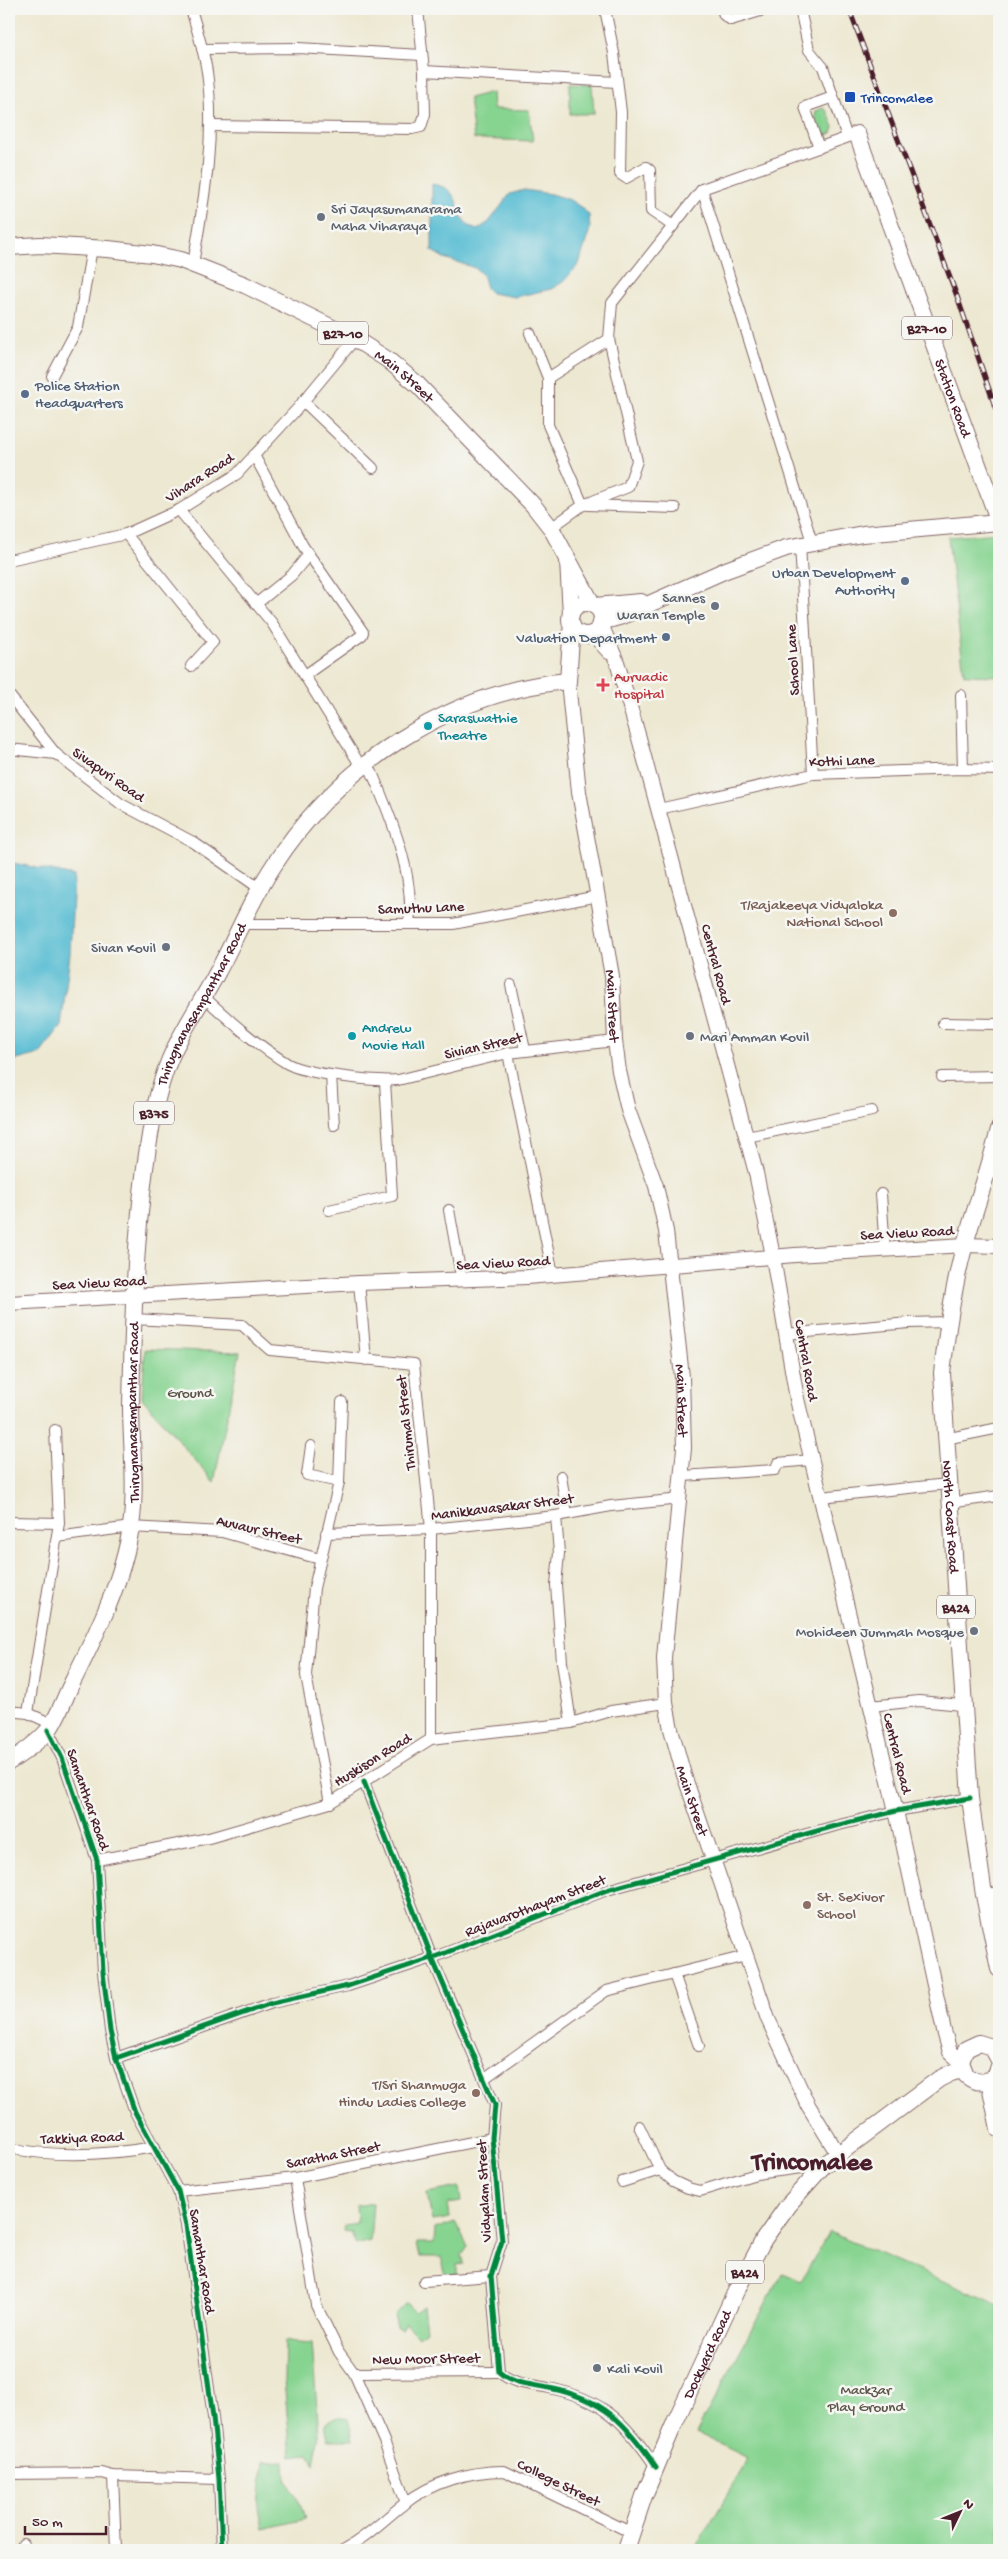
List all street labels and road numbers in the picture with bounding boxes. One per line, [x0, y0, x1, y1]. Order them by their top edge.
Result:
road number: B27-10 [902, 316, 952, 339]
road number: B27-10 [318, 322, 368, 344]
street label: Main Street [370, 347, 438, 408]
street label: Station Road [929, 357, 975, 441]
street label: Vihara Road [162, 449, 239, 508]
street label: School Lane [783, 624, 805, 696]
street label: Sivapuri Road [68, 744, 149, 808]
street label: Kothi Lane [809, 752, 875, 772]
street label: Samuthu Lane [378, 898, 465, 920]
street label: Thirugnanasampanthar Road [154, 919, 252, 1089]
street label: Central Road [696, 922, 735, 1008]
street label: Main Street [600, 968, 622, 1044]
street label: Sivian Street [443, 1029, 526, 1065]
road number: B375 [134, 1102, 174, 1124]
street label: Sea View Road [860, 1222, 956, 1245]
street label: Sea View Road [456, 1252, 552, 1275]
street label: Sea View Road [52, 1272, 148, 1295]
street label: Central Road [789, 1318, 821, 1404]
street label: Thirugnanasampanthar Road [124, 1321, 145, 1504]
street label: Main Street [670, 1363, 691, 1439]
street label: Thirumal Street [393, 1373, 421, 1472]
street label: North Coast Road [937, 1460, 962, 1575]
street label: Manikkavasakar Street [430, 1490, 576, 1526]
street label: Auvaur Street [214, 1512, 305, 1550]
road number: B424 [937, 1595, 975, 1618]
street label: Central Road [877, 1711, 915, 1797]
street label: Huskison Road [331, 1729, 416, 1792]
street label: Samanthar Road [61, 1747, 113, 1854]
street label: Main Street [671, 1764, 712, 1840]
street label: Rajavarothayam Street [463, 1871, 610, 1942]
street label: Takkiya Road [39, 2129, 125, 2149]
street label: Saratha Street [285, 2138, 384, 2174]
street label: Vidyalam Street [473, 2138, 497, 2243]
street label: Samanthar Road [184, 2208, 218, 2316]
road number: B424 [726, 2260, 764, 2284]
street label: Dockyard Road [680, 2307, 737, 2403]
street label: New Moor Street [372, 2350, 482, 2370]
street label: College Street [514, 2456, 604, 2512]

